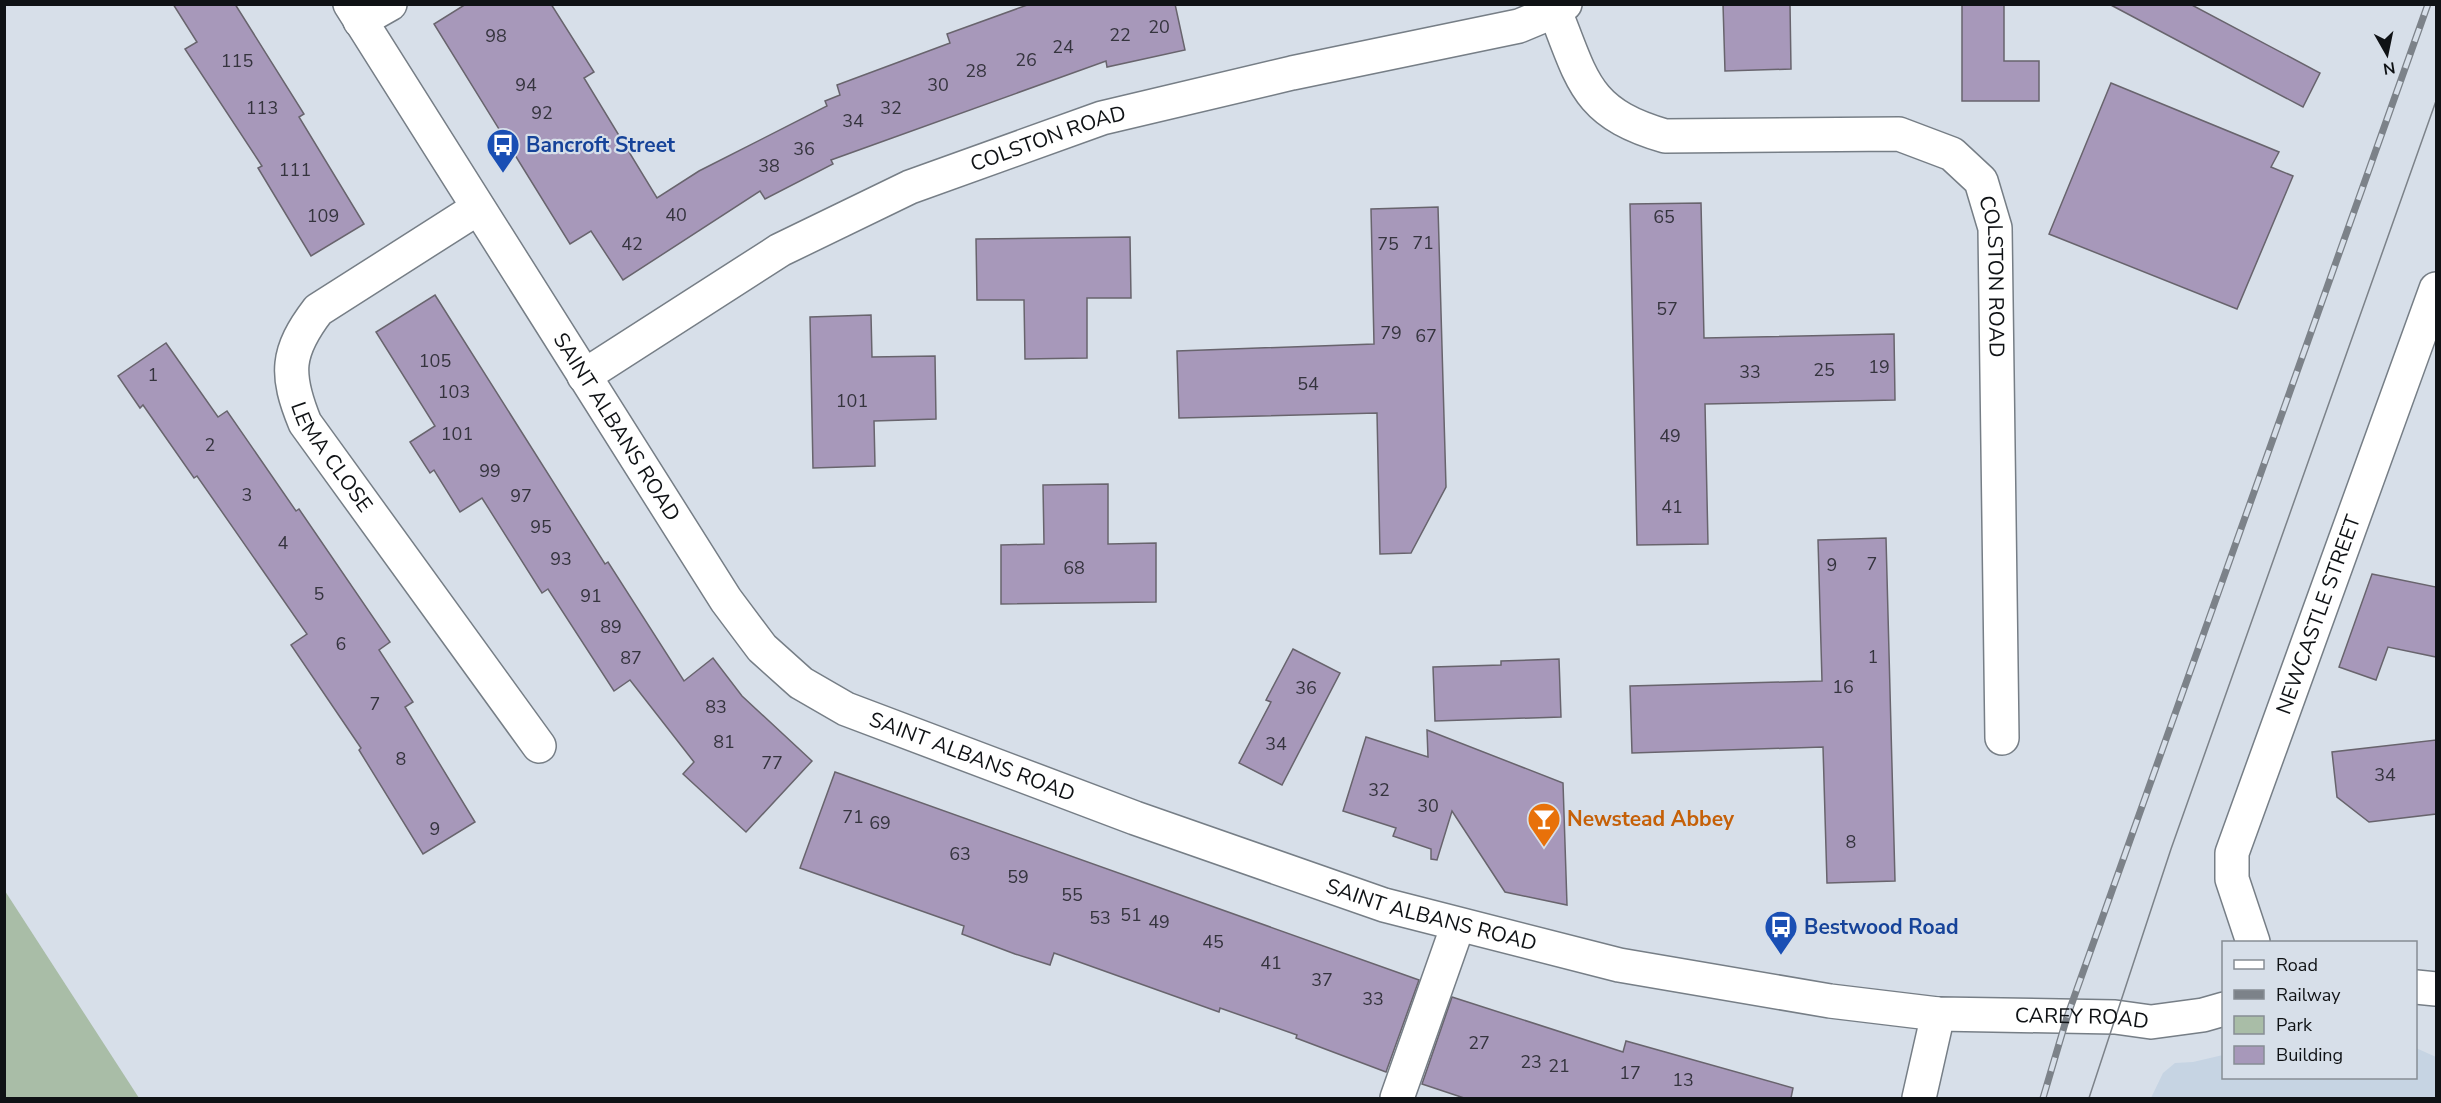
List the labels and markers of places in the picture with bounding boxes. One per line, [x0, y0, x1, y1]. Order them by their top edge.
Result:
bus stop icon: Bancroft Street [485, 127, 521, 174]
place label: Bancroft Street [526, 131, 676, 159]
bar icon: Newstead Abbey [1526, 801, 1562, 848]
place label: Newstead Abbey [1567, 805, 1735, 833]
bus stop icon: Bestwood Road [1763, 909, 1799, 956]
place label: Bestwood Road [1804, 913, 1959, 941]

